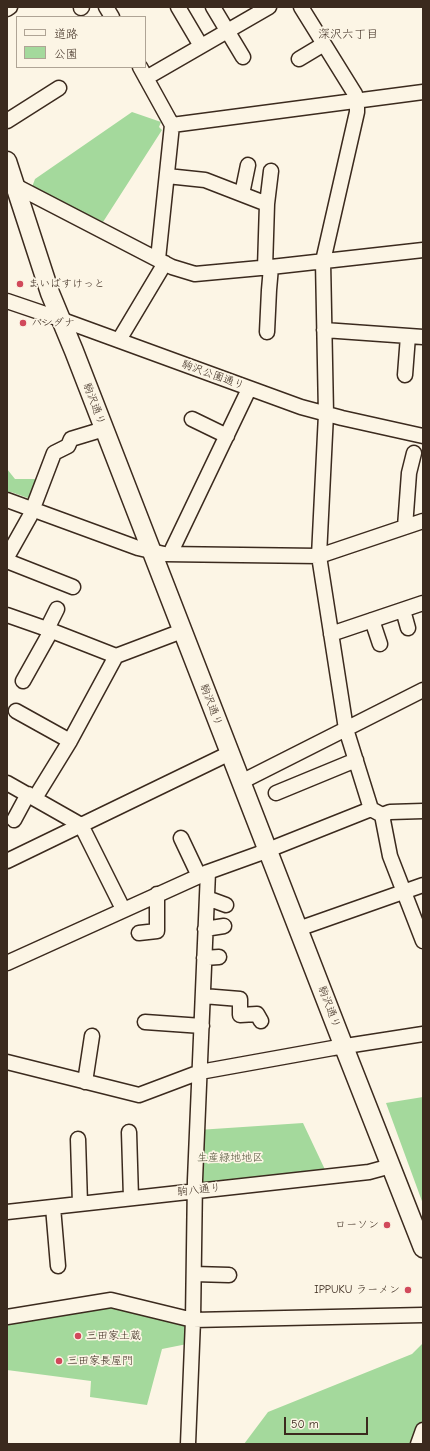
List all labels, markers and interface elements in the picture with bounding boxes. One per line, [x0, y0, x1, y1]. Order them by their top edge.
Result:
legend [16, 16, 146, 68]
text: 道路 [54, 27, 78, 41]
district label: 深沢六丁目 [318, 28, 378, 42]
text: 公園 [54, 47, 78, 61]
place label: まいばすけっと [28, 277, 105, 291]
marker: まいばすけっと [15, 279, 25, 289]
place label: バンダナ [31, 316, 75, 330]
marker: バンダナ [18, 318, 28, 328]
street label: 駒沢公園通り [180, 358, 246, 392]
street label: 駒沢通り [80, 381, 108, 427]
street label: 駒沢通り [197, 682, 225, 728]
street label: 駒沢通り [315, 984, 343, 1030]
park label: 生産緑地地区 [197, 1151, 263, 1165]
street label: 駒八通り [176, 1181, 222, 1199]
place label: ローソン [335, 1218, 379, 1232]
marker: ローソン [382, 1220, 392, 1230]
place label: IPPUKU ラーメン [314, 1283, 400, 1297]
marker: IPPUKU ラーメン [403, 1285, 413, 1295]
place label: 三田家土蔵 [86, 1329, 141, 1343]
marker: 三田家土蔵 [73, 1331, 83, 1341]
place label: 三田家長屋門 [67, 1354, 133, 1368]
marker: 三田家長屋門 [54, 1356, 64, 1366]
scale bar [286, 1409, 370, 1435]
text: 50 m [291, 1417, 319, 1431]

